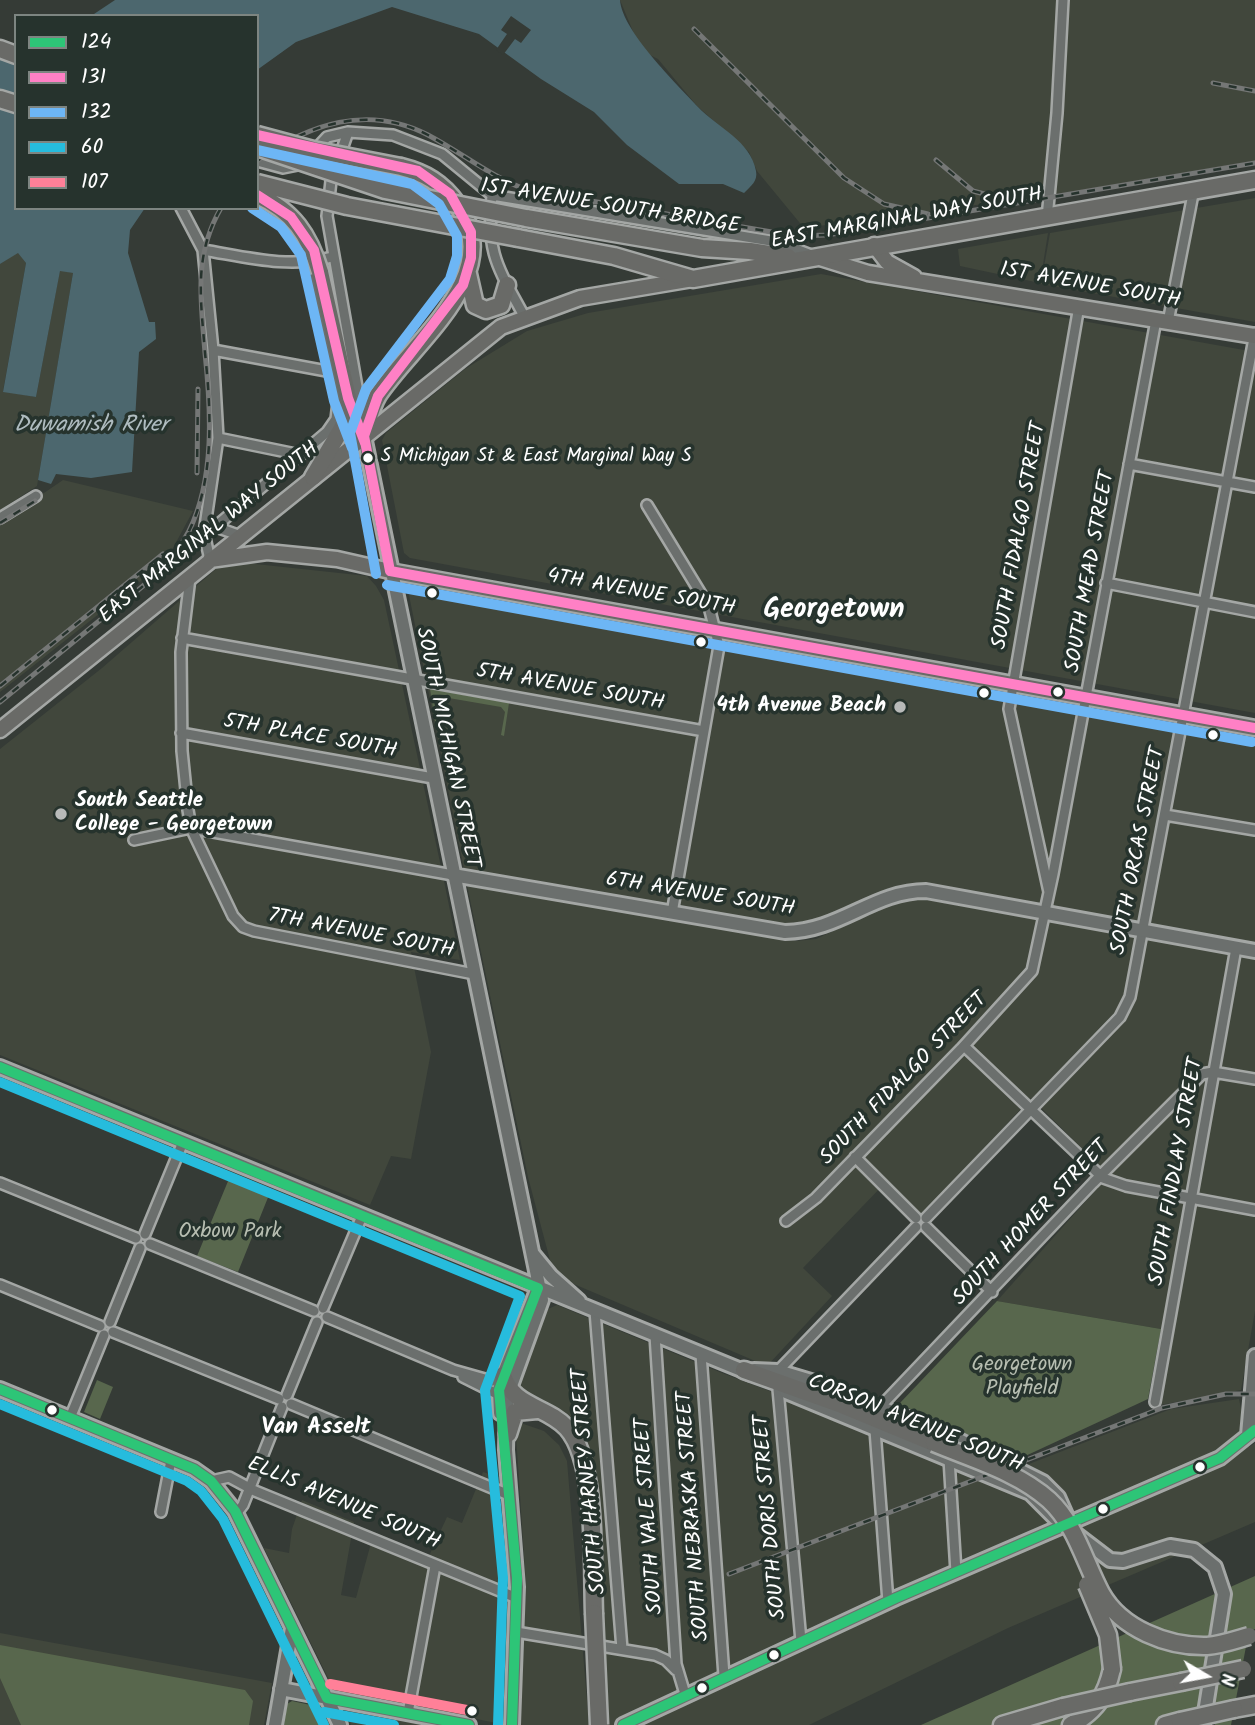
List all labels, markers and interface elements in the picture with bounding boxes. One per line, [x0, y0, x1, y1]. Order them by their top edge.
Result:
legend [14, 14, 259, 210]
text: 124 [81, 26, 111, 59]
text: 131 [81, 61, 106, 94]
text: 132 [81, 96, 112, 129]
text: 60 [81, 131, 103, 164]
text: 107 [81, 166, 108, 199]
street label: 1ST AVENUE SOUTH BRIDGE [479, 175, 741, 241]
street label: EAST MARGINAL WAY SOUTH [769, 184, 1045, 256]
street label: 1ST AVENUE SOUTH [998, 259, 1182, 315]
water label: Duwamish River [14, 413, 168, 441]
street label: SOUTH FIDALGO STREET [989, 420, 1053, 652]
street label: EAST MARGINAL WAY SOUTH [95, 438, 325, 630]
place label: S Michigan St & East Marginal Way S [381, 447, 692, 469]
marker: S Michigan St & East Marginal Way S [361, 451, 375, 465]
street label: SOUTH MEAD STREET [1062, 469, 1122, 675]
street label: 4TH AVENUE SOUTH [545, 565, 737, 623]
unlabelled marker [425, 586, 439, 600]
district label: Georgetown [763, 595, 905, 629]
street label: SOUTH MICHIGAN STREET [408, 625, 484, 871]
unlabelled marker [694, 635, 708, 649]
street label: 5TH AVENUE SOUTH [474, 660, 666, 718]
unlabelled marker [1051, 685, 1065, 699]
unlabelled marker [977, 686, 991, 700]
place label: 4th Avenue Beach [717, 694, 886, 720]
marker: 4th Avenue Beach [892, 699, 908, 715]
street label: 5TH PLACE SOUTH [221, 710, 399, 766]
unlabelled marker [1206, 728, 1220, 742]
street label: SOUTH ORCAS STREET [1108, 745, 1172, 957]
place label: South Seattle College - Georgetown [75, 789, 273, 839]
marker: South Seattle College - Georgetown [53, 806, 69, 822]
street label: 6TH AVENUE SOUTH [604, 869, 796, 923]
street label: 7TH AVENUE SOUTH [266, 905, 456, 965]
street label: SOUTH FIDALGO STREET [816, 988, 994, 1172]
street label: SOUTH FINDLAY STREET [1146, 1056, 1210, 1288]
street label: SOUTH HOMER STREET [949, 1136, 1115, 1312]
park label: Oxbow Park [179, 1220, 281, 1246]
park label: Georgetown Playfield [971, 1353, 1073, 1403]
street label: SOUTH HARNEY STREET [569, 1367, 613, 1595]
street label: CORSON AVENUE SOUTH [804, 1370, 1026, 1480]
street label: SOUTH NEBRASKA STREET [674, 1390, 716, 1642]
unlabelled marker [45, 1403, 59, 1417]
street label: SOUTH DORIS STREET [750, 1414, 794, 1620]
district label: Van Asselt [261, 1415, 371, 1443]
street label: SOUTH VALE STREET [632, 1417, 670, 1615]
street label: ELLIS AVENUE SOUTH [243, 1453, 443, 1557]
unlabelled marker [1193, 1460, 1207, 1474]
unlabelled marker [1096, 1502, 1110, 1516]
north arrow [1171, 1641, 1241, 1711]
unlabelled marker [767, 1648, 781, 1662]
text: N [1211, 1671, 1242, 1688]
unlabelled marker [695, 1681, 709, 1695]
unlabelled marker [465, 1704, 479, 1718]

